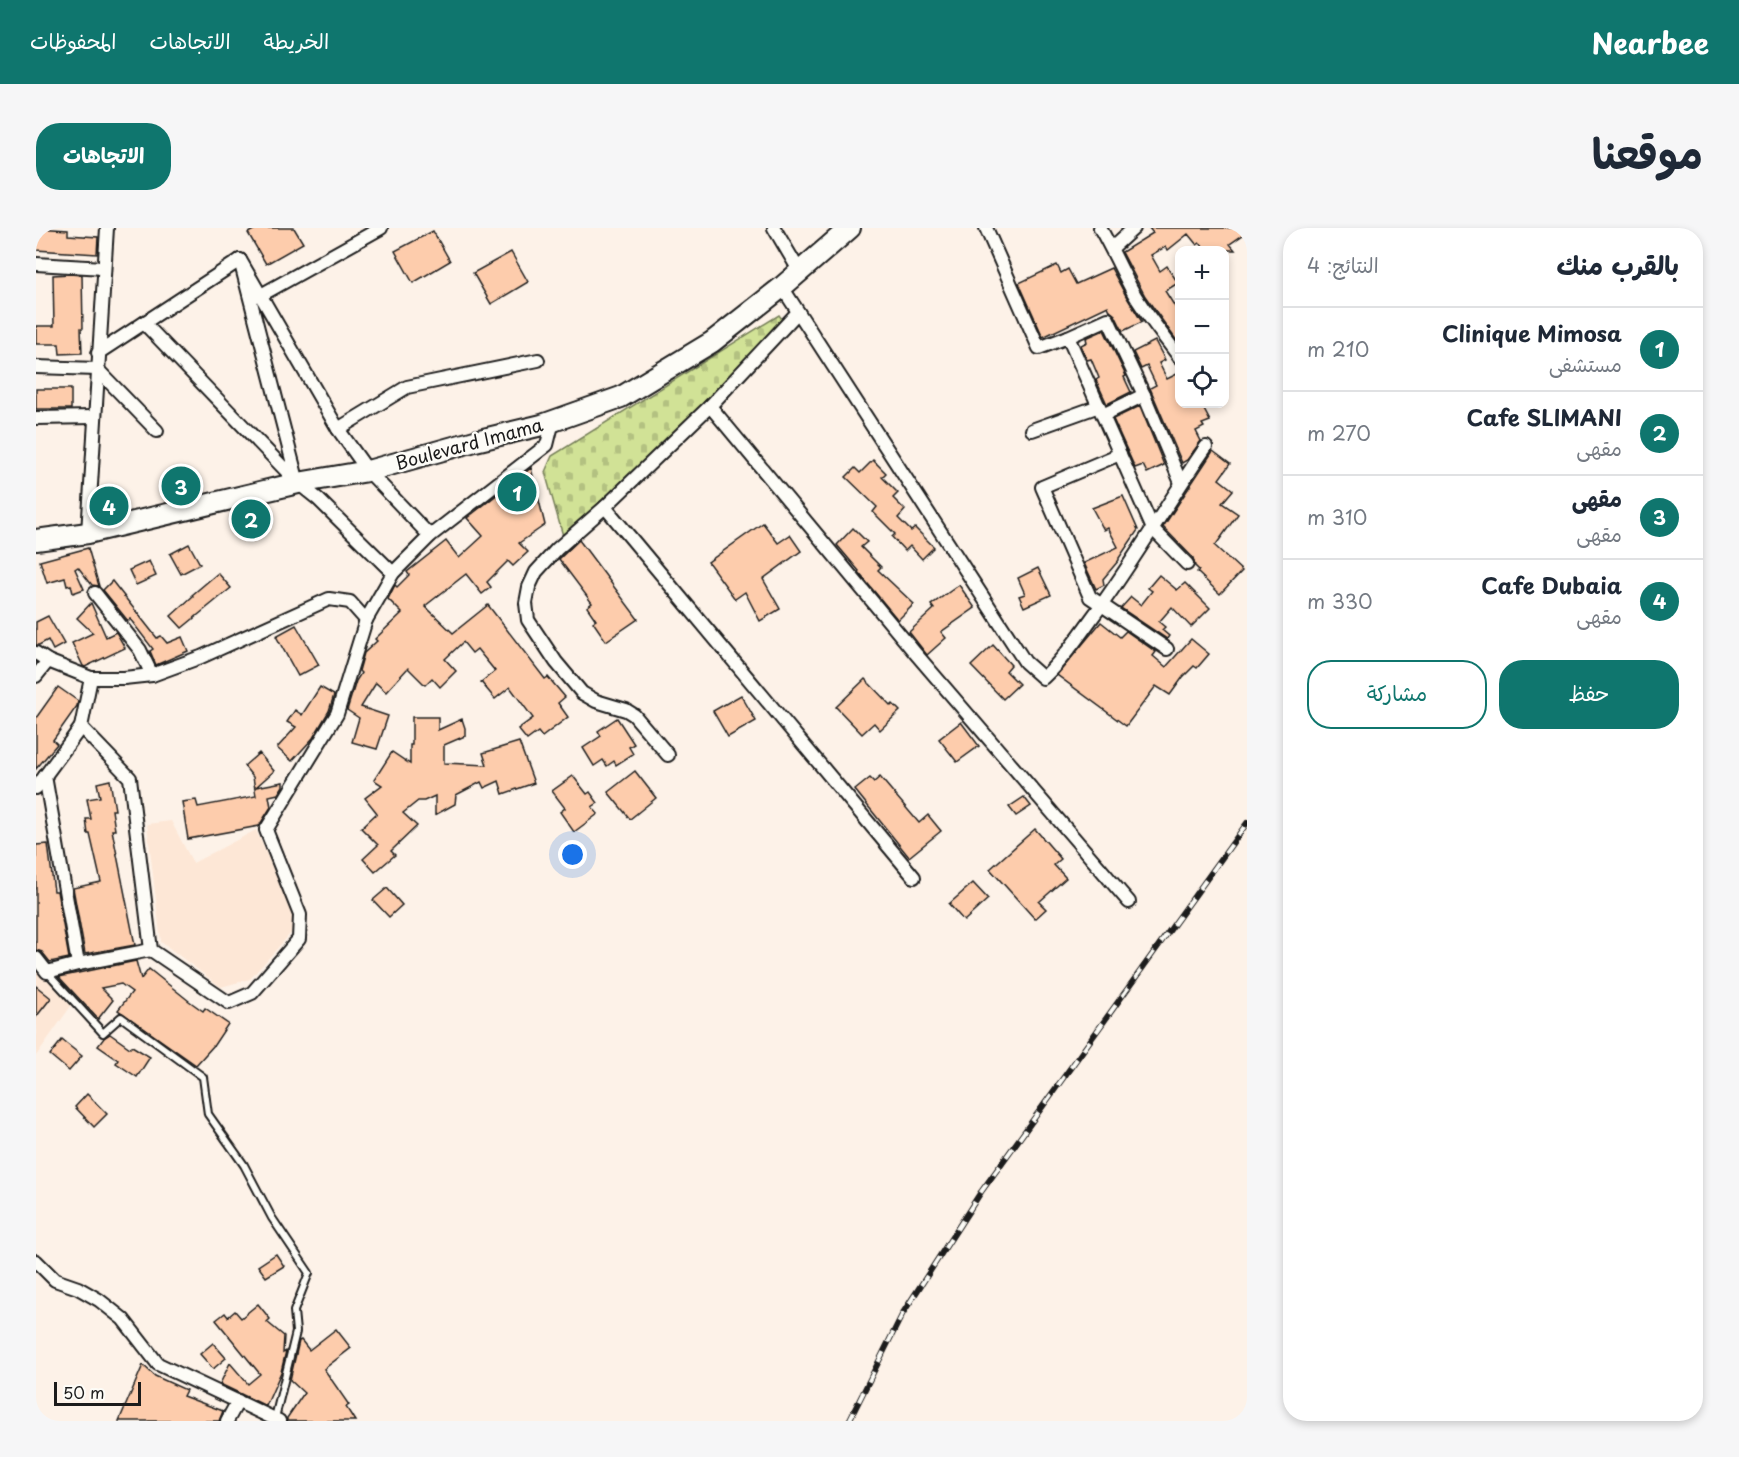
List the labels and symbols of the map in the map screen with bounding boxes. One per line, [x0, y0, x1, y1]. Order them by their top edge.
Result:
street label: Boulevard Imama [392, 410, 546, 476]
pin: 3 [162, 464, 200, 508]
pin: 1 [498, 470, 536, 514]
pin: 4 [90, 484, 128, 528]
pin: 2 [232, 496, 270, 542]
your location [558, 840, 587, 869]
scale bar [54, 1379, 141, 1406]

